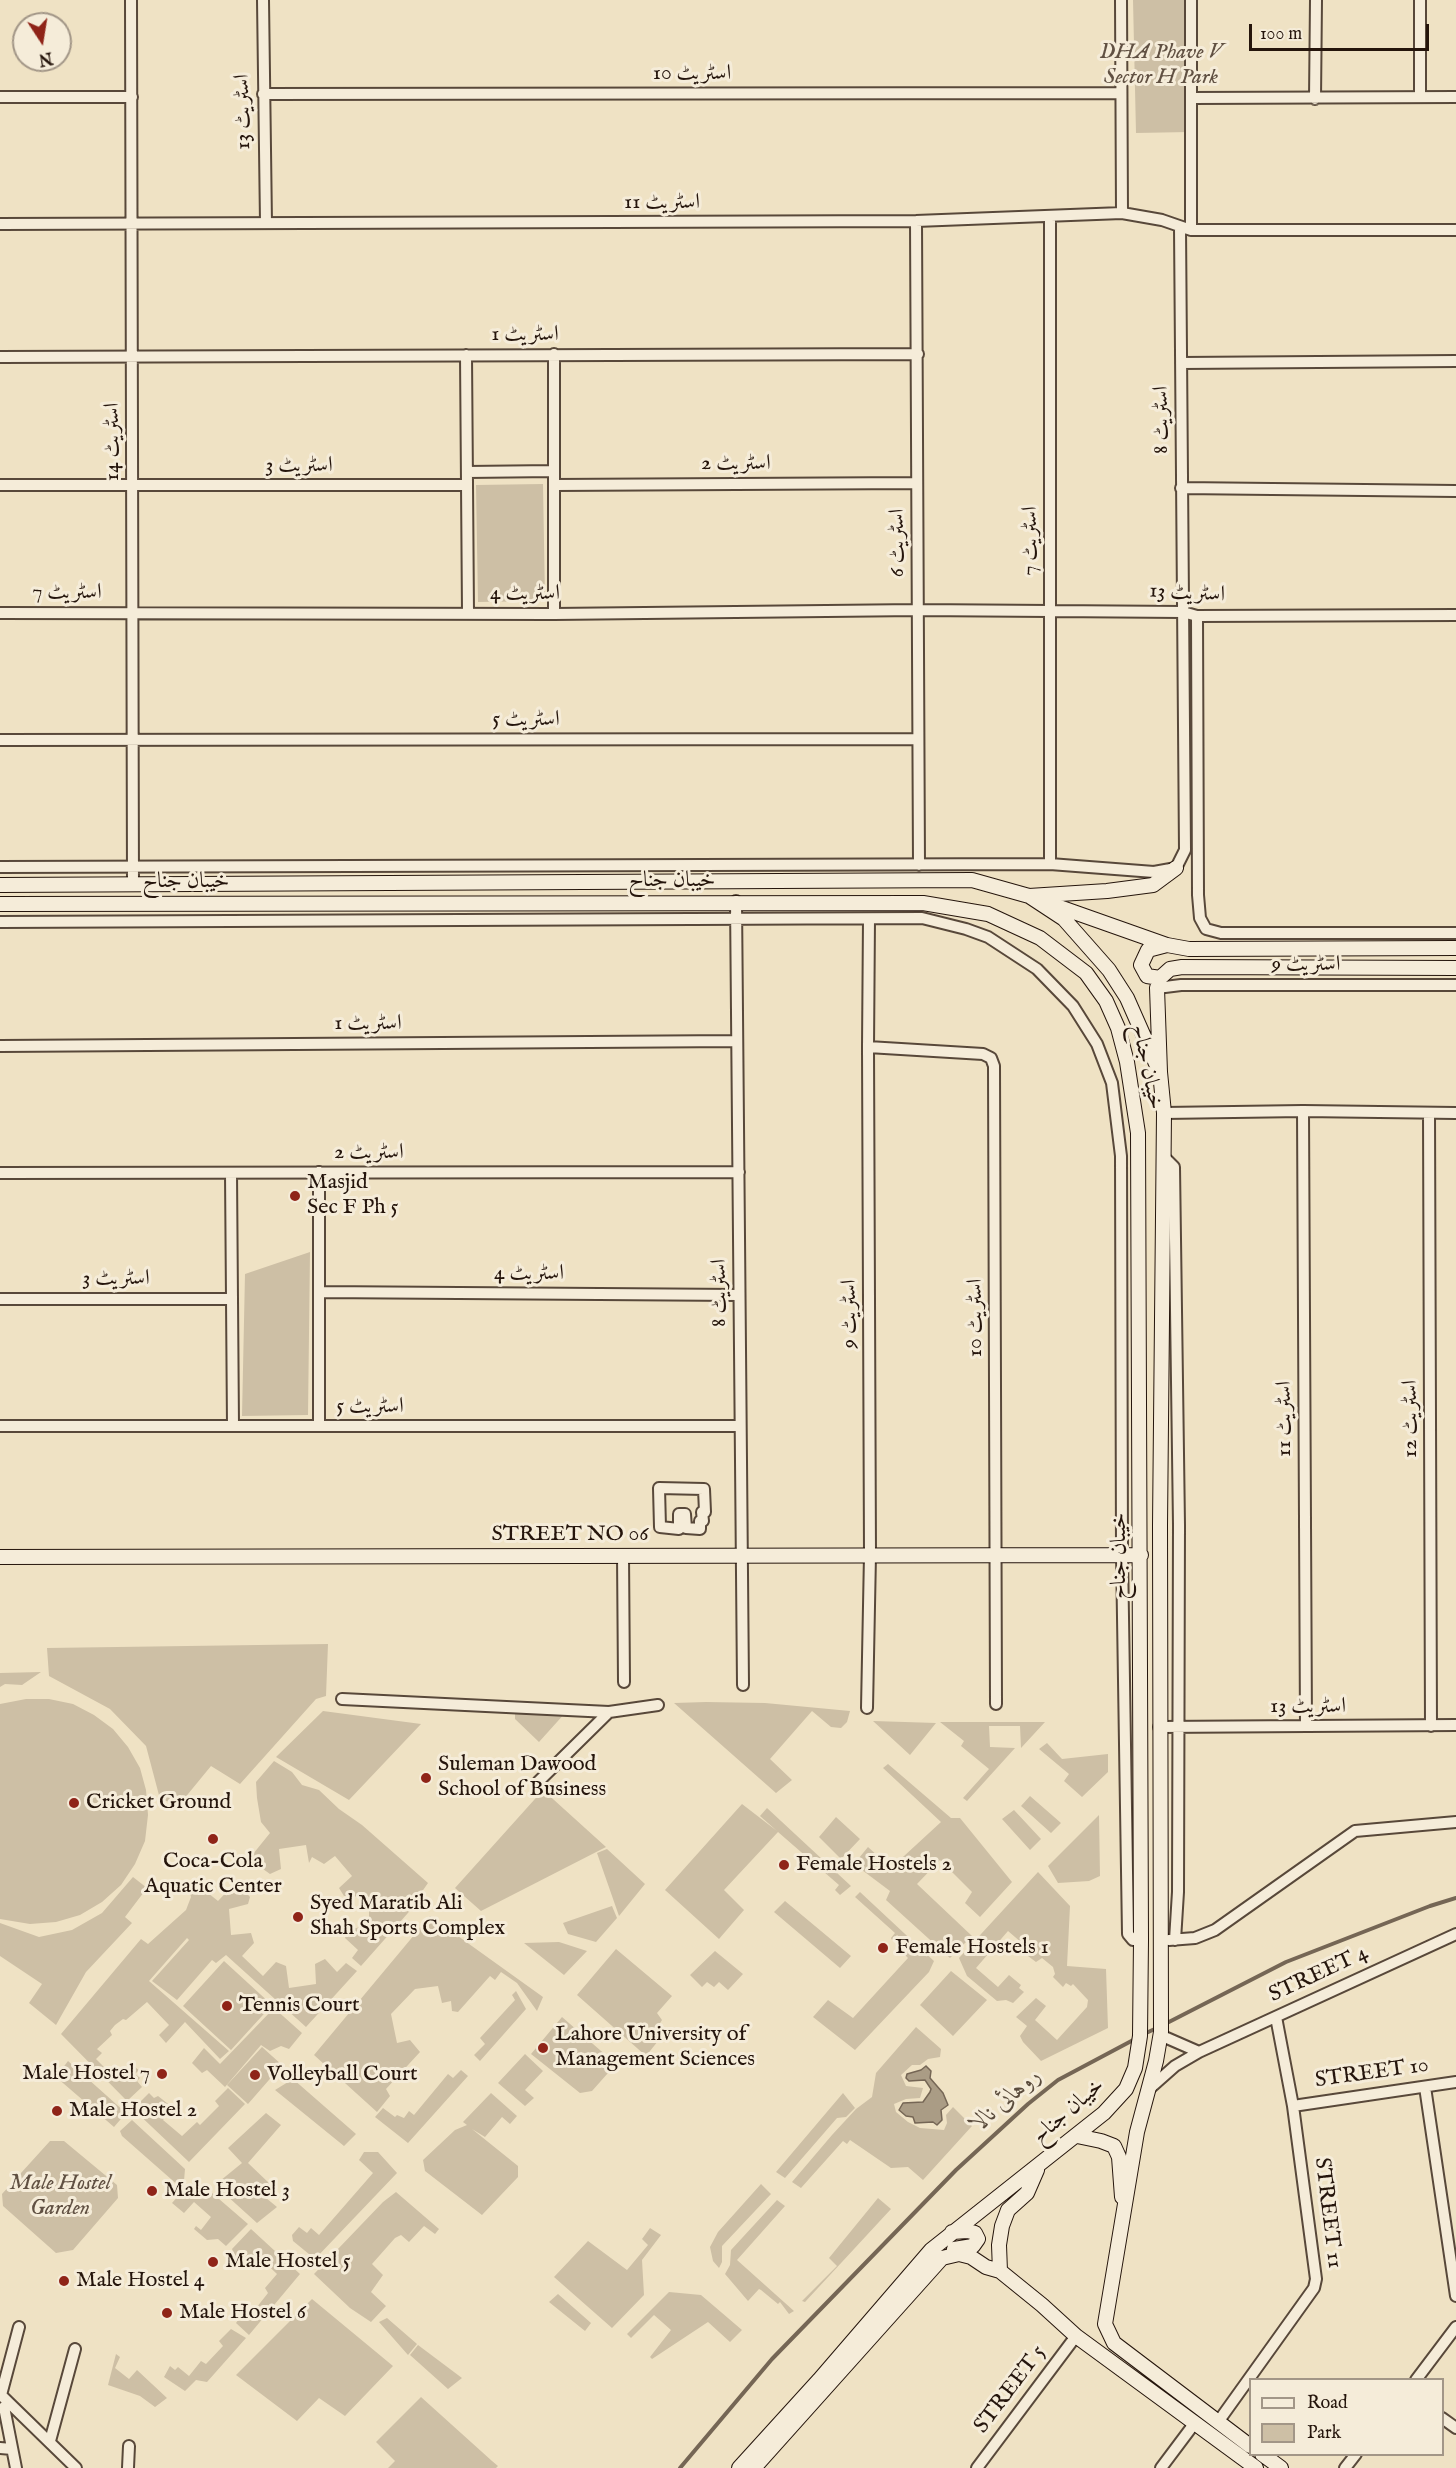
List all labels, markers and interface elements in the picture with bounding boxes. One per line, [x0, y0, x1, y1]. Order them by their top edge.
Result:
north arrow [12, 12, 72, 72]
scale bar [1252, 12, 1432, 50]
text: 100 m [1260, 23, 1302, 46]
park label: DHA Phave V Sector H Park [1100, 40, 1222, 92]
text: N [36, 46, 54, 69]
street label: اسٹریٹ 10 [653, 61, 731, 87]
street label: اسٹریٹ 13 [230, 74, 258, 150]
street label: اسٹریٹ 11 [624, 190, 700, 216]
street label: اسٹریٹ 1 [491, 322, 559, 348]
street label: اسٹریٹ 8 [1149, 386, 1175, 454]
street label: اسٹریٹ 14 [100, 403, 126, 481]
street label: اسٹریٹ 2 [701, 451, 771, 477]
street label: اسٹریٹ 3 [265, 453, 333, 479]
street label: اسٹریٹ 7 [1018, 506, 1044, 576]
street label: اسٹریٹ 6 [885, 509, 911, 577]
street label: اسٹریٹ 13 [1148, 579, 1226, 609]
street label: اسٹریٹ 7 [32, 580, 102, 606]
street label: اسٹریٹ 4 [490, 581, 560, 607]
street label: اسٹریٹ 5 [492, 707, 560, 733]
street label: خیبان جناح [629, 868, 715, 894]
street label: خیبان جناح [143, 869, 229, 895]
street label: اسٹریٹ 9 [1271, 952, 1341, 978]
street label: اسٹریٹ 1 [334, 1011, 402, 1037]
street label: خیبان جناح [1124, 1022, 1168, 1112]
street label: اسٹریٹ 2 [334, 1140, 404, 1166]
place label: Masjid Sec F Ph 5 [307, 1170, 399, 1222]
marker: Masjid Sec F Ph 5 [288, 1189, 302, 1203]
street label: اسٹریٹ 8 [707, 1259, 733, 1327]
street label: اسٹریٹ 4 [494, 1261, 564, 1287]
street label: اسٹریٹ 3 [82, 1266, 150, 1292]
street label: اسٹریٹ 9 [837, 1279, 863, 1349]
street label: اسٹریٹ 10 [963, 1279, 989, 1357]
street label: اسٹریٹ 12 [1398, 1380, 1424, 1458]
street label: اسٹریٹ 11 [1272, 1381, 1298, 1457]
street label: اسٹریٹ 5 [336, 1394, 404, 1420]
street label: خیبان جناح [1107, 1513, 1133, 1599]
street label: STREET NO 06 [491, 1522, 649, 1548]
street label: اسٹریٹ 13 [1270, 1694, 1346, 1720]
place label: Suleman Dawood School of Business [438, 1752, 606, 1804]
marker: Suleman Dawood School of Business [419, 1771, 433, 1785]
place label: Cricket Ground [86, 1790, 231, 1816]
marker: Cricket Ground [67, 1796, 81, 1810]
marker: Coca-Cola Aquatic Center [206, 1832, 220, 1846]
place label: Coca-Cola Aquatic Center [144, 1849, 282, 1900]
place label: Female Hostels 2 [796, 1852, 952, 1878]
marker: Female Hostels 2 [777, 1858, 791, 1872]
place label: Syed Maratib Ali Shah Sports Complex [310, 1891, 505, 1942]
marker: Syed Maratib Ali Shah Sports Complex [291, 1910, 305, 1924]
place label: Female Hostels 1 [895, 1935, 1049, 1961]
marker: Female Hostels 1 [876, 1941, 890, 1955]
street label: STREET 4 [1265, 1941, 1373, 2009]
place label: Tennis Court [239, 1993, 360, 2019]
marker: Tennis Court [220, 1999, 234, 2013]
place label: Lahore University of Management Sciences [555, 2022, 755, 2074]
marker: Lahore University of Management Sciences [536, 2041, 550, 2055]
street label: STREET 10 [1314, 2053, 1430, 2095]
place label: Male Hostel 7 [22, 2061, 150, 2087]
place label: Volleyball Court [267, 2062, 418, 2088]
water label: روہائی نالا [966, 2063, 1048, 2139]
marker: Male Hostel 7 [155, 2067, 169, 2081]
marker: Volleyball Court [248, 2068, 262, 2082]
street label: خیبان جناح [1028, 2074, 1110, 2150]
place label: Male Hostel 2 [69, 2098, 197, 2124]
marker: Male Hostel 2 [50, 2104, 64, 2118]
street label: STREET 11 [1307, 2156, 1347, 2270]
park label: Male Hostel Garden [9, 2171, 111, 2222]
place label: Male Hostel 3 [164, 2178, 290, 2204]
marker: Male Hostel 3 [145, 2184, 159, 2198]
place label: Male Hostel 5 [225, 2249, 351, 2275]
marker: Male Hostel 5 [206, 2255, 220, 2269]
place label: Male Hostel 4 [76, 2268, 204, 2294]
marker: Male Hostel 4 [57, 2274, 71, 2288]
place label: Male Hostel 6 [179, 2300, 306, 2326]
marker: Male Hostel 6 [160, 2306, 174, 2320]
street label: STREET 5 [969, 2341, 1053, 2439]
legend [1249, 2378, 1444, 2456]
text: Road [1307, 2392, 1348, 2415]
text: Park [1307, 2422, 1341, 2445]

